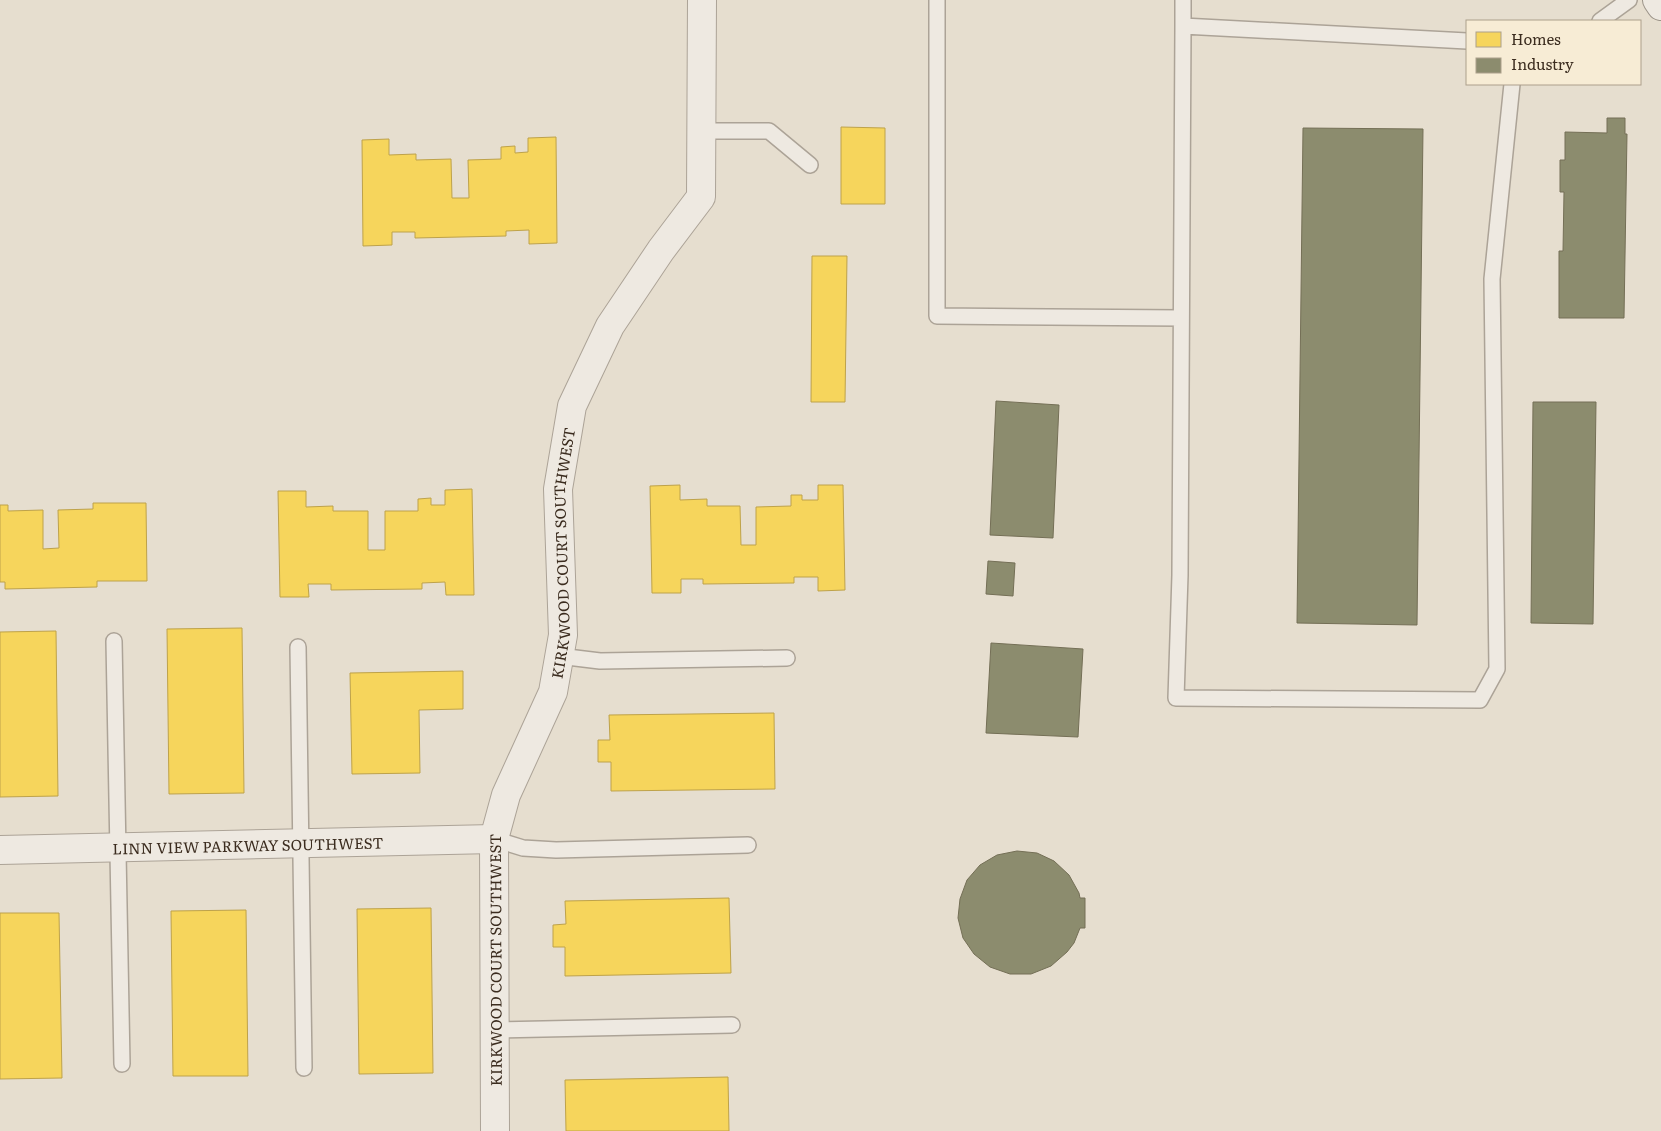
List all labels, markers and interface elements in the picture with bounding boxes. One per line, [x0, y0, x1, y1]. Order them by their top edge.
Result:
legend [1466, 20, 1641, 85]
text: Homes [1511, 27, 1561, 50]
text: Industry [1511, 52, 1574, 75]
street label: KIRKWOOD COURT SOUTHWEST [544, 425, 580, 680]
street label: LINN VIEW PARKWAY SOUTHWEST [112, 830, 384, 859]
street label: KIRKWOOD COURT SOUTHWEST [482, 834, 506, 1086]

